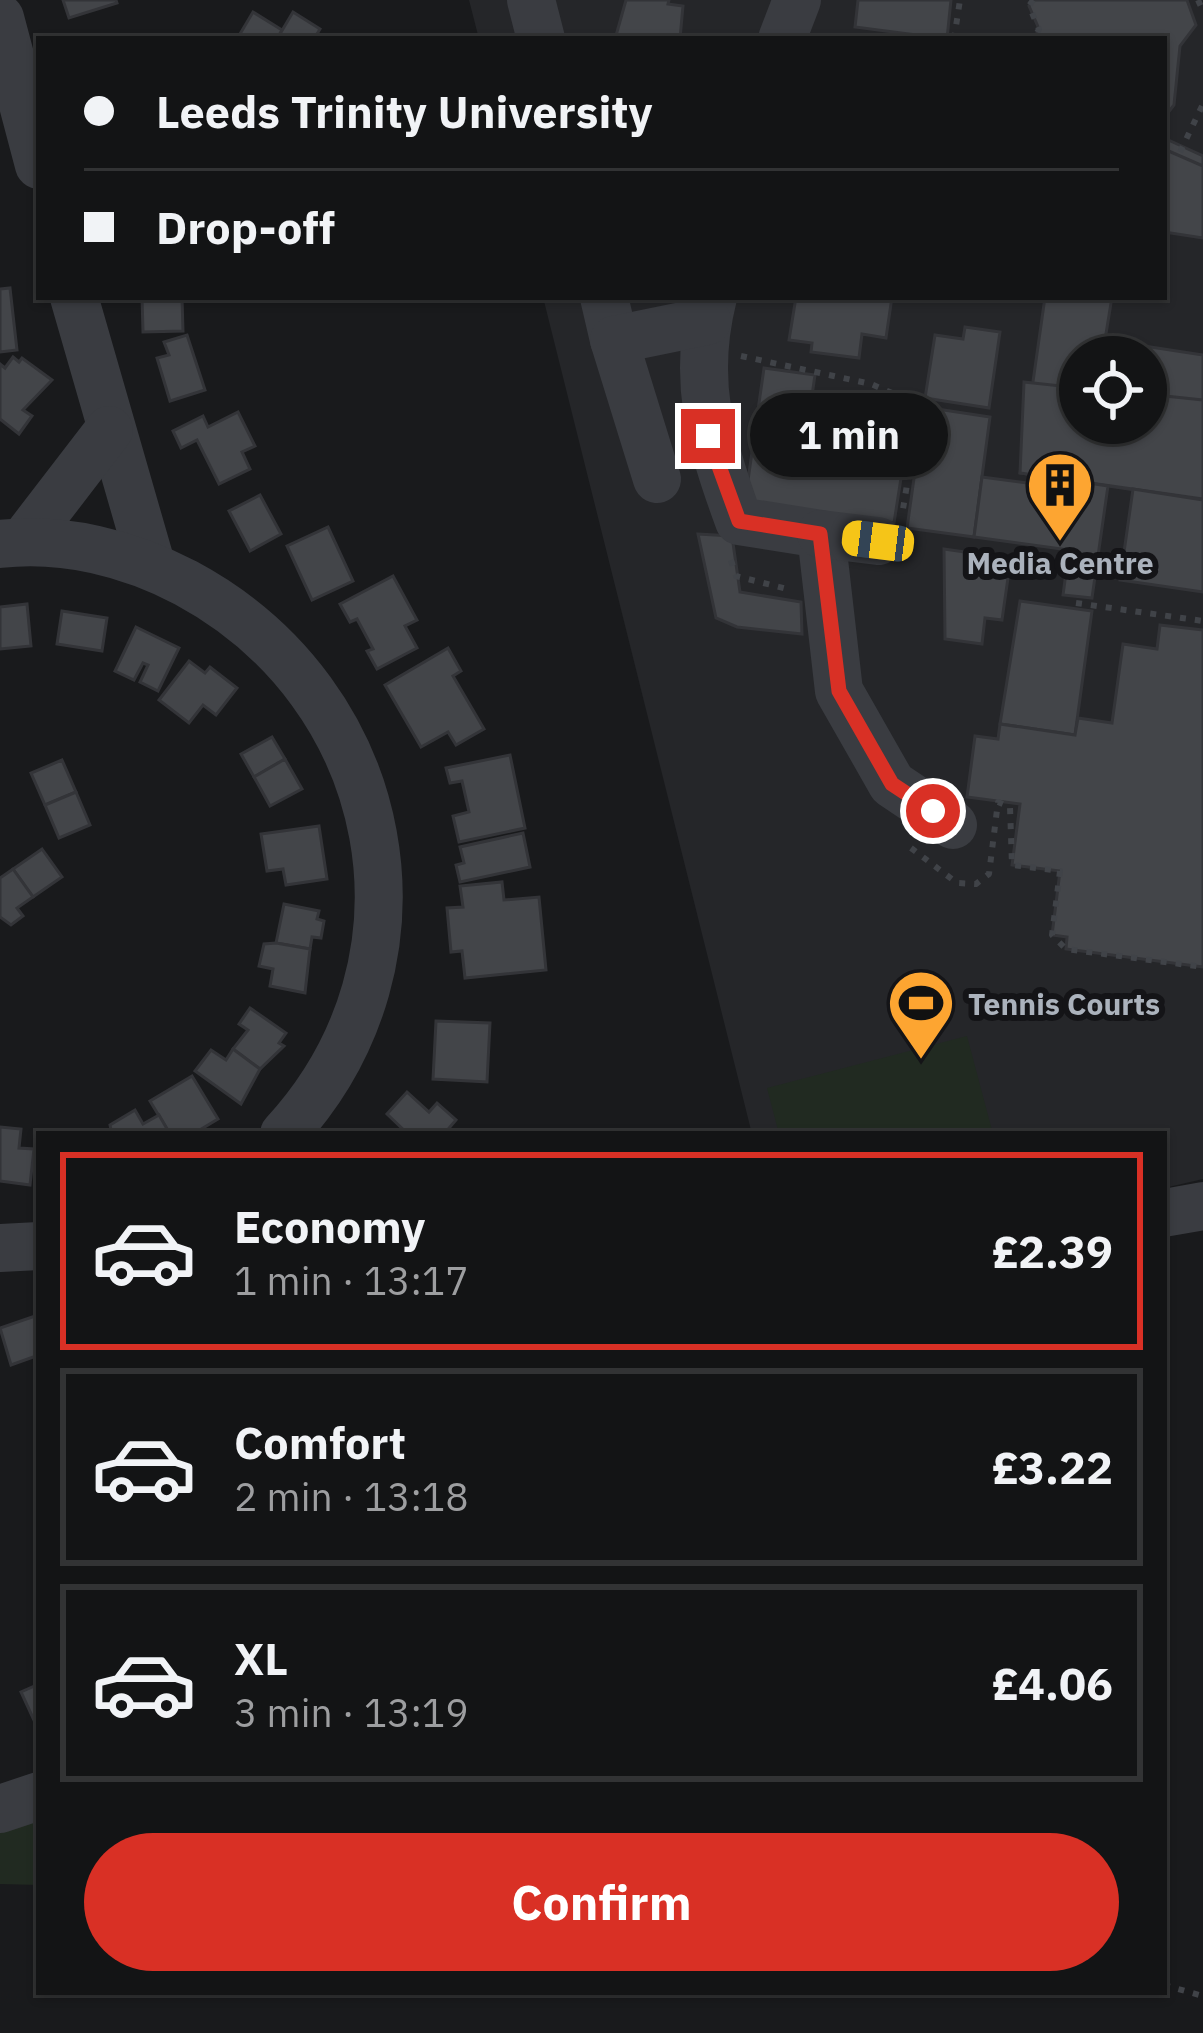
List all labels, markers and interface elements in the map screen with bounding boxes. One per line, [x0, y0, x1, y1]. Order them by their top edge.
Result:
text: Leeds Trinity University [156, 82, 653, 140]
text: Drop-off [156, 198, 335, 256]
map controls [1059, 336, 1167, 444]
button: locate [1059, 336, 1167, 444]
callout: 1 min [750, 394, 948, 478]
route end [681, 409, 735, 463]
text: 1 min [798, 409, 900, 460]
building icon: Media Centre [1025, 450, 1095, 544]
car [840, 519, 916, 563]
place label: Media Centre [967, 543, 1154, 582]
route start [906, 784, 960, 838]
sports icon: Tennis Courts [886, 968, 956, 1062]
place label: Tennis Courts [968, 984, 1160, 1023]
icon: car [90, 1197, 198, 1305]
text: Economy [234, 1197, 425, 1255]
text: £2.39 [992, 1222, 1113, 1280]
text: 1 min · 13:17 [234, 1255, 469, 1306]
icon: car [90, 1413, 198, 1521]
text: Comfort [234, 1413, 406, 1471]
text: £3.22 [992, 1438, 1113, 1496]
text: 2 min · 13:18 [234, 1471, 469, 1522]
icon: car [90, 1629, 198, 1737]
text: XL [234, 1629, 288, 1687]
text: £4.06 [992, 1654, 1113, 1712]
text: 3 min · 13:19 [234, 1687, 469, 1738]
button: Confirm [84, 1833, 1119, 1971]

